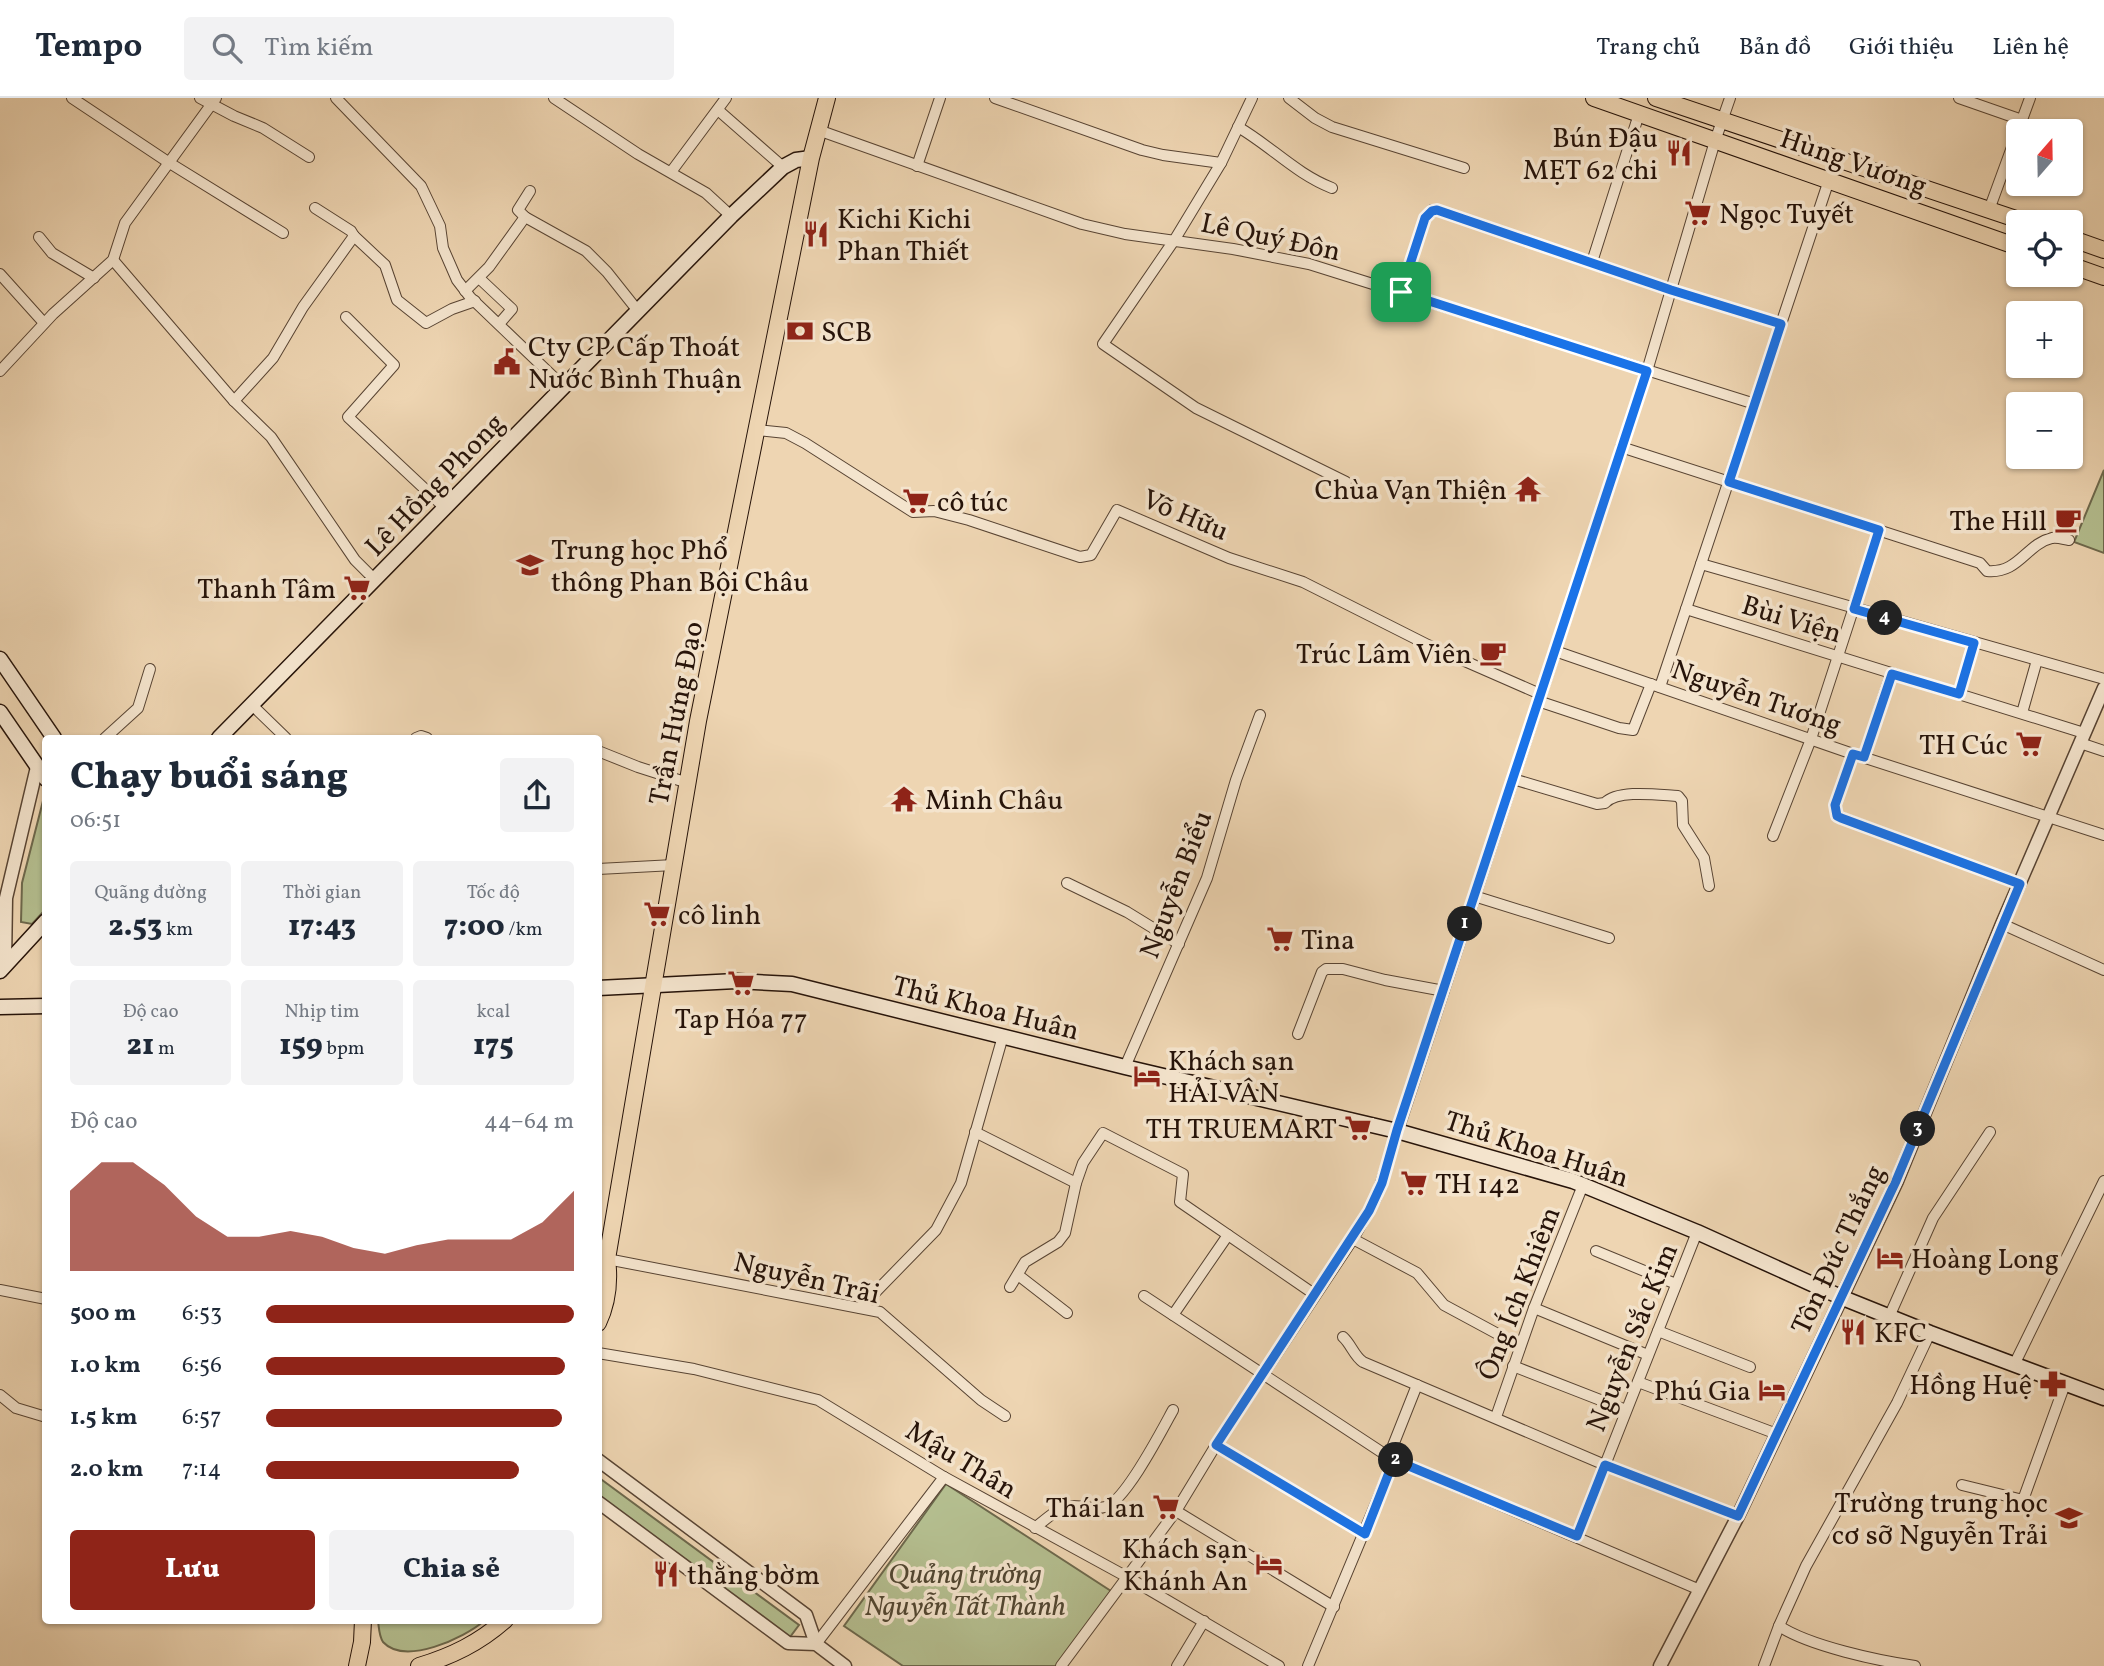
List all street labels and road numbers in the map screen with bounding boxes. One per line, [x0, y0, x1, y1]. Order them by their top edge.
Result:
street label: Hùng Vương [1774, 120, 1932, 207]
street label: Lê Quý Đôn [1197, 205, 1344, 272]
street label: Lê Hồng Phong [357, 405, 514, 566]
street label: Võ Hữu [1136, 481, 1234, 552]
street label: Bùi Viện [1736, 587, 1846, 654]
street label: Trần Hưng Đạo [641, 618, 714, 809]
street label: Nguyễn Tương [1666, 651, 1847, 746]
street label: Nguyễn Biểu [1131, 805, 1223, 964]
street label: Thủ Khoa Huân [888, 967, 1083, 1052]
street label: Thủ Khoa Huân [1439, 1102, 1633, 1199]
street label: Tôn Đức Thắng [1783, 1159, 1896, 1341]
street label: Ông Ích Khiêm [1469, 1201, 1571, 1386]
street label: Nguyễn Sắc Kim [1578, 1238, 1689, 1438]
street label: Nguyễn Trãi [729, 1244, 883, 1315]
street label: Mậu Thân [898, 1413, 1024, 1510]

